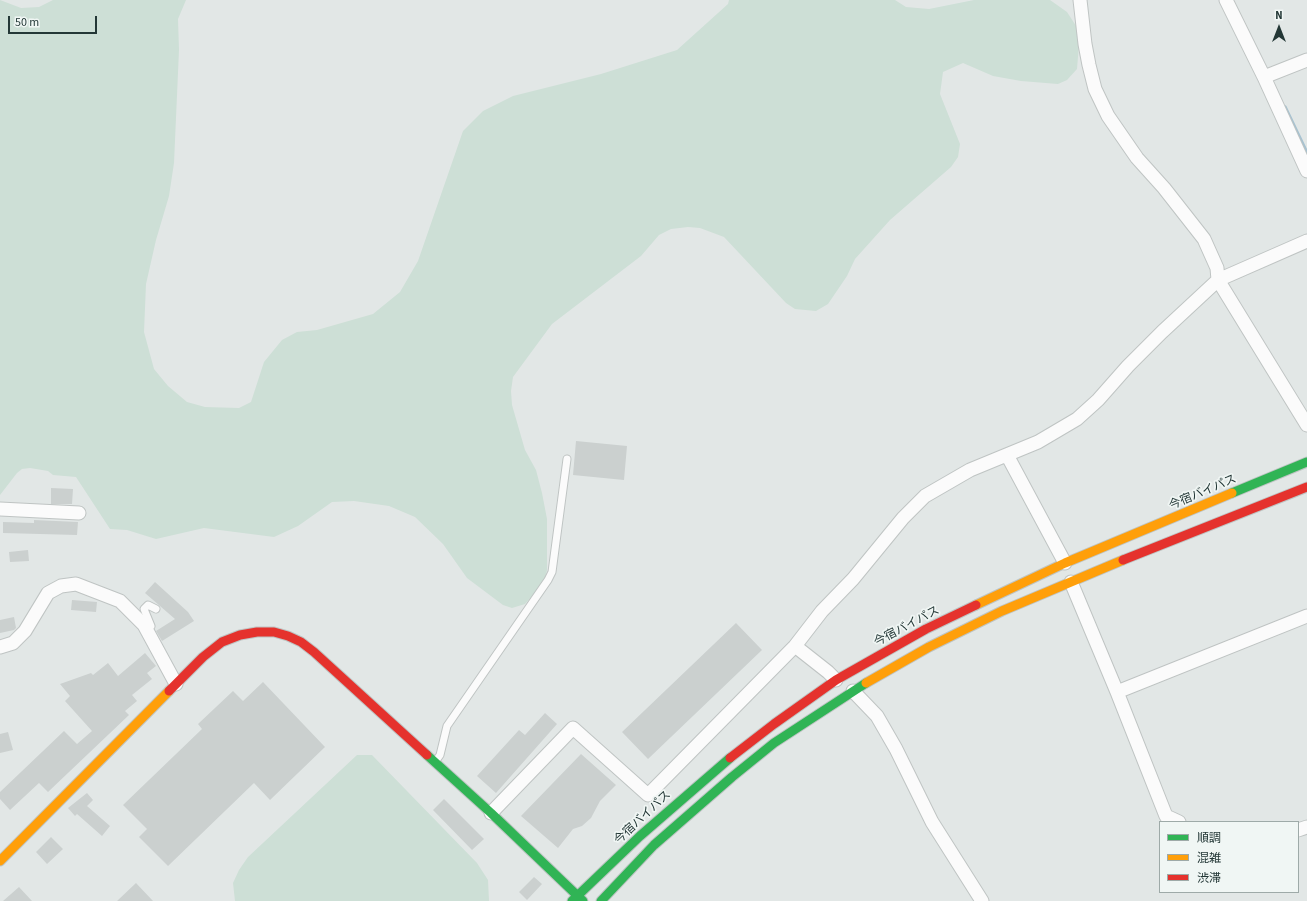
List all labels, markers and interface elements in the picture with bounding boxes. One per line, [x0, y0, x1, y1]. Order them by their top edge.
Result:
scale bar [10, 8, 99, 34]
north arrow [1259, 8, 1299, 48]
text: N [1275, 8, 1283, 23]
text: 50 m [15, 14, 39, 31]
street label: 今宿バイパス [1167, 472, 1239, 514]
street label: 今宿バイパス [872, 604, 942, 650]
street label: 今宿バイパス [612, 788, 674, 848]
legend [1159, 821, 1299, 893]
text: 順調 [1197, 830, 1221, 847]
text: 混雑 [1197, 850, 1221, 867]
text: 渋滞 [1197, 870, 1221, 887]

